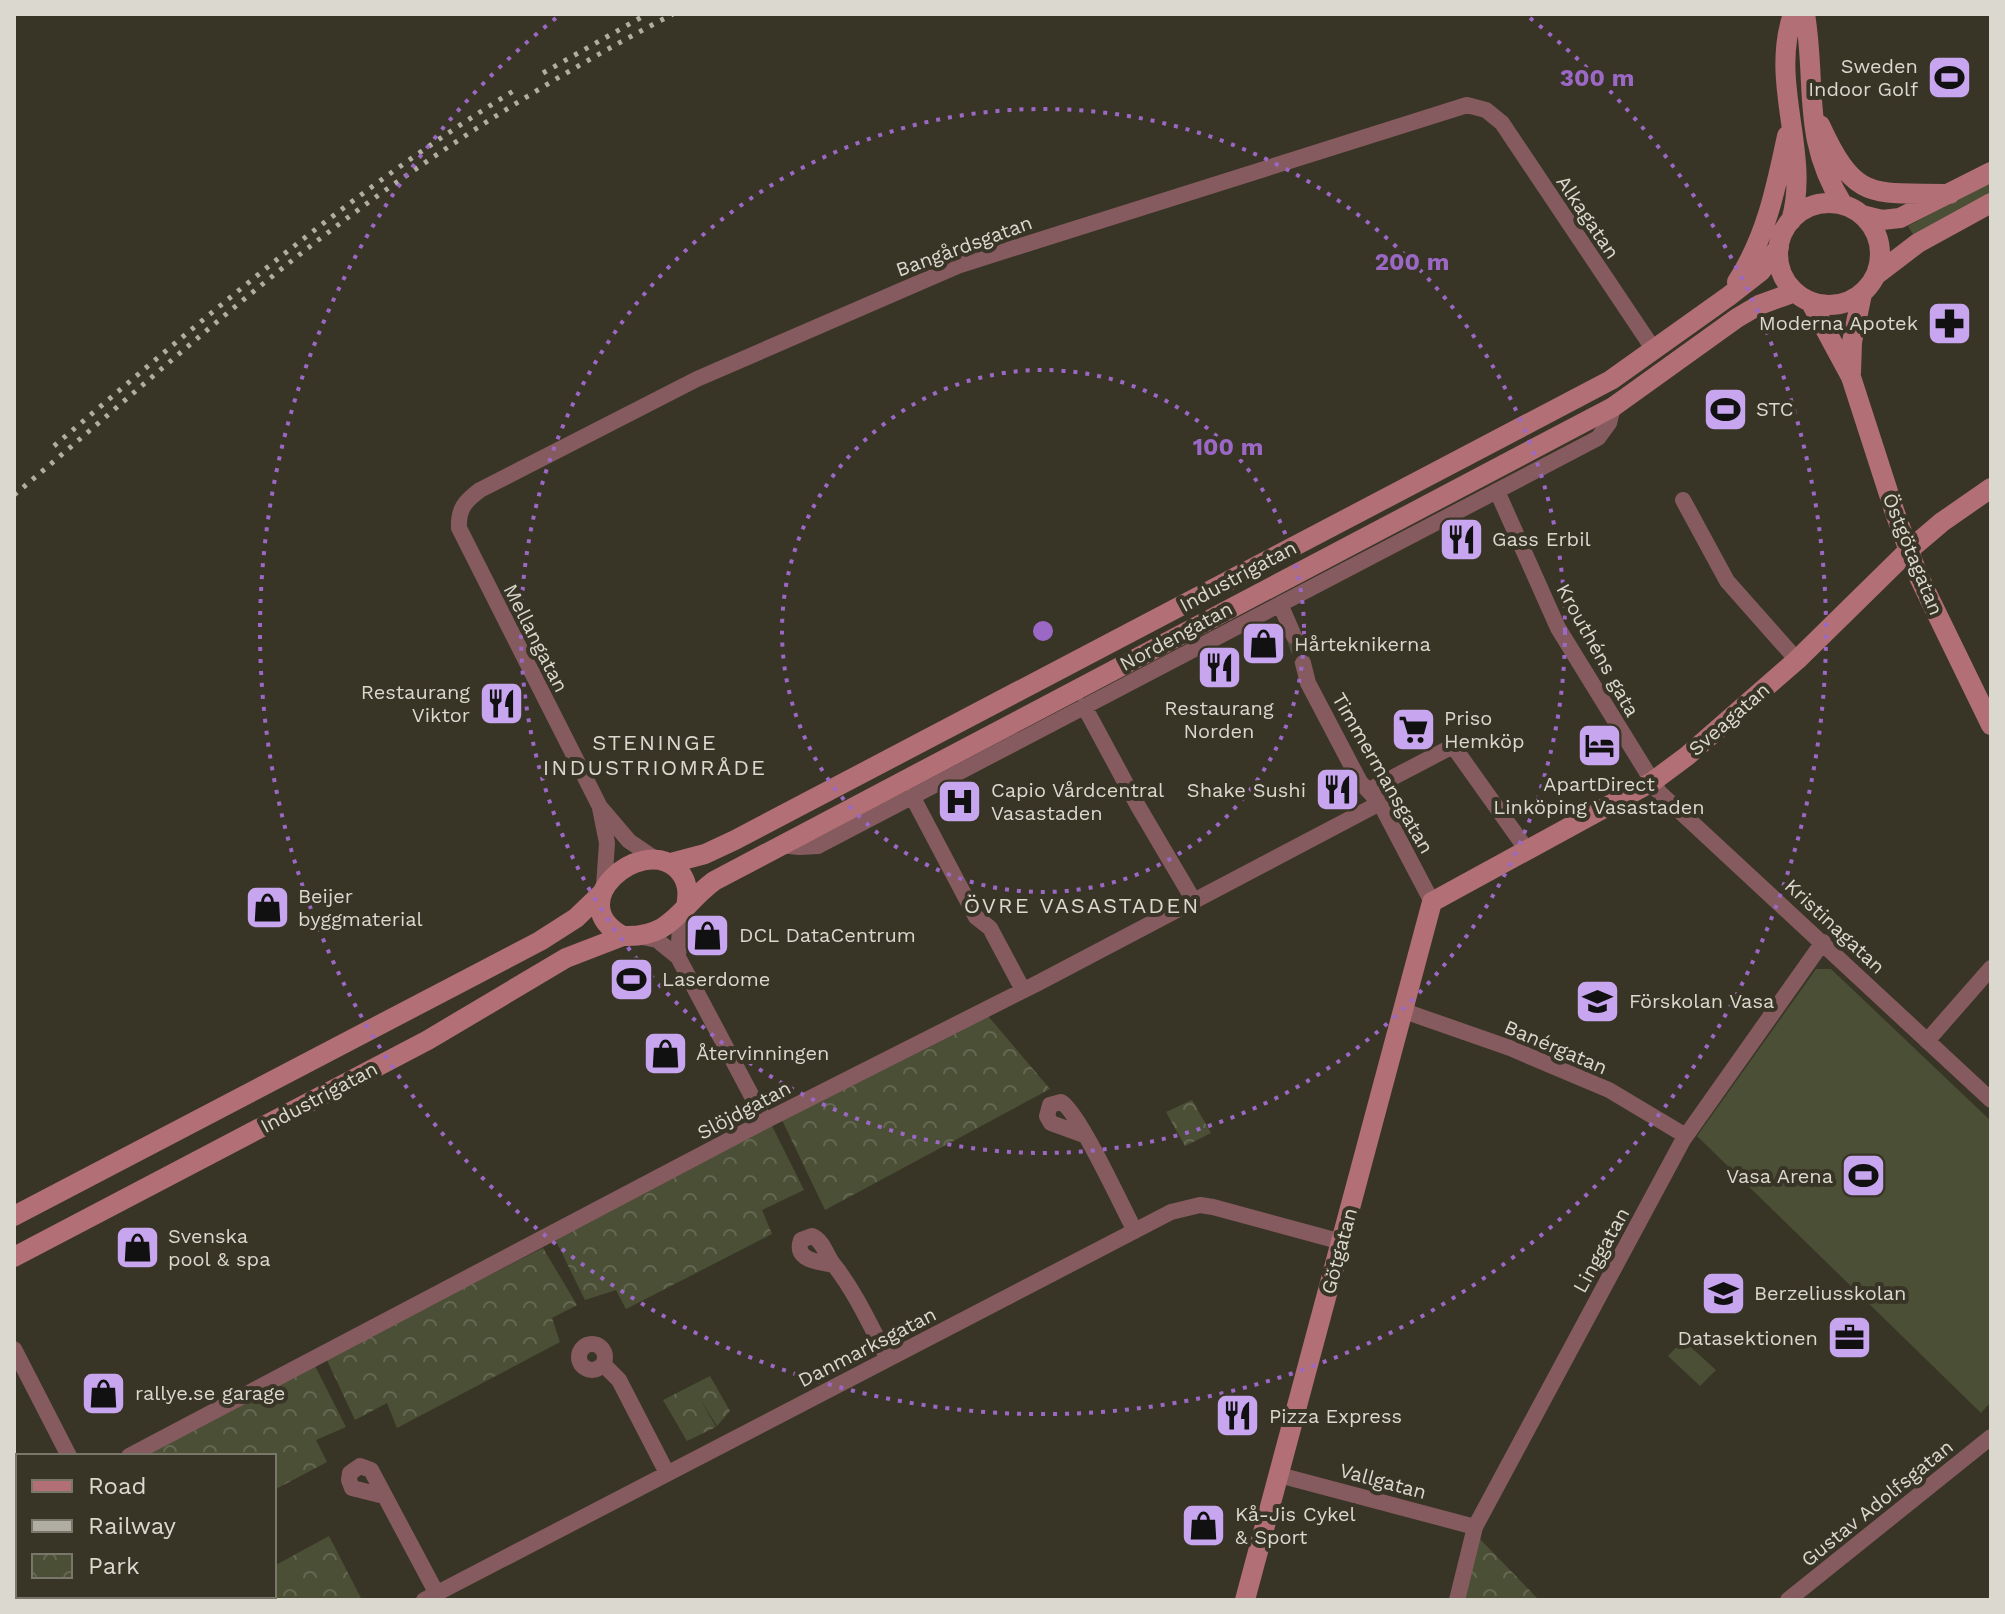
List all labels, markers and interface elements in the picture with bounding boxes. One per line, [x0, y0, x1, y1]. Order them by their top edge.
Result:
sports icon: Sweden Indoor Golf [1925, 53, 1973, 101]
place label: Sweden Indoor Golf [1808, 54, 1918, 101]
text: 300 m [1560, 64, 1634, 92]
street label: Alkagatan [1551, 171, 1625, 263]
street label: Bangårdsgatan [893, 210, 1035, 282]
text: 200 m [1375, 248, 1449, 276]
pharmacy icon: Moderna Apotek [1925, 299, 1973, 347]
place label: Moderna Apotek [1759, 311, 1918, 335]
sports icon: STC [1701, 385, 1749, 433]
place label: STC [1756, 397, 1794, 421]
text: 100 m [1193, 433, 1263, 461]
street label: Östgötagatan [1878, 489, 1948, 619]
restaurant icon: Gass Erbil [1437, 515, 1485, 563]
place label: Gass Erbil [1492, 527, 1591, 551]
street label: Industrigatan [1175, 535, 1301, 617]
street label: Krouthéns gata [1551, 579, 1645, 721]
street label: Mellangatan [499, 580, 573, 696]
street label: Nordengatan [1115, 596, 1237, 676]
centre of rings [1029, 617, 1057, 645]
shop icon: Hårteknikerna [1239, 620, 1287, 668]
place label: Hårteknikerna [1294, 632, 1431, 656]
restaurant icon: Restaurang Norden [1195, 644, 1243, 692]
street label: Sveagatan [1684, 677, 1774, 761]
restaurant icon: Restaurang Viktor [477, 679, 525, 727]
place label: Restaurang Viktor [361, 680, 470, 727]
street label: Timmermansgatan [1327, 688, 1439, 858]
place label: Restaurang Norden [1164, 696, 1274, 743]
supermarket icon: Priso Hemköp [1389, 706, 1437, 754]
place label: Priso Hemköp [1444, 706, 1525, 753]
hotel icon: ApartDirect Linköping Vasastaden [1575, 721, 1623, 769]
district label: STENINGE INDUSTRIOMRÅDE [543, 730, 767, 780]
restaurant icon: Shake Sushi [1313, 766, 1361, 814]
place label: ApartDirect Linköping Vasastaden [1493, 772, 1705, 819]
hospital icon: Capio Vårdcentral Vasastaden [936, 777, 984, 825]
place label: Capio Vårdcentral Vasastaden [991, 778, 1164, 825]
place label: Shake Sushi [1187, 778, 1306, 802]
street label: Kristinagatan [1780, 874, 1890, 978]
shop icon: Beijer byggmaterial [243, 883, 291, 931]
place label: Beijer byggmaterial [298, 884, 423, 931]
district label: ÖVRE VASASTADEN [964, 893, 1200, 918]
shop icon: DCL DataCentrum [684, 911, 732, 959]
place label: DCL DataCentrum [739, 923, 916, 947]
sports icon: Laserdome [607, 955, 655, 1003]
place label: Laserdome [662, 967, 770, 991]
school or university icon: Förskolan Vasa [1574, 977, 1622, 1025]
place label: Förskolan Vasa [1629, 989, 1774, 1013]
street label: Banérgatan [1501, 1015, 1611, 1079]
shop icon: Återvinningen [641, 1029, 689, 1077]
place label: Återvinningen [696, 1041, 829, 1065]
street label: Industrigatan [256, 1056, 382, 1138]
street label: Slöjdgatan [693, 1075, 795, 1145]
sports icon: Vasa Arena [1840, 1152, 1888, 1200]
place label: Vasa Arena [1726, 1164, 1833, 1188]
street label: Linggatan [1568, 1203, 1634, 1297]
street label: Götgatan [1316, 1205, 1362, 1297]
shop icon: Svenska pool & spa [113, 1223, 161, 1271]
place label: Svenska pool & spa [168, 1224, 270, 1271]
school or university icon: Berzeliusskolan [1699, 1269, 1747, 1317]
place label: Berzeliusskolan [1754, 1281, 1906, 1305]
street label: Danmarksgatan [794, 1302, 940, 1392]
office icon: Datasektionen [1825, 1314, 1873, 1362]
place label: Datasektionen [1678, 1326, 1818, 1350]
shop icon: rallye.se garage [80, 1369, 128, 1417]
place label: rallye.se garage [135, 1381, 285, 1405]
restaurant icon: Pizza Express [1214, 1392, 1262, 1440]
place label: Pizza Express [1269, 1404, 1402, 1428]
street label: Gustav Adolfsgatan [1796, 1434, 1958, 1572]
legend [16, 1454, 276, 1598]
street label: Vallgatan [1337, 1458, 1429, 1504]
text: Road [88, 1472, 147, 1500]
shop icon: Kå-Jis Cykel & Sport [1180, 1501, 1228, 1549]
place label: Kå-Jis Cykel & Sport [1235, 1502, 1356, 1549]
text: Railway [88, 1512, 177, 1540]
text: Park [88, 1552, 140, 1580]

